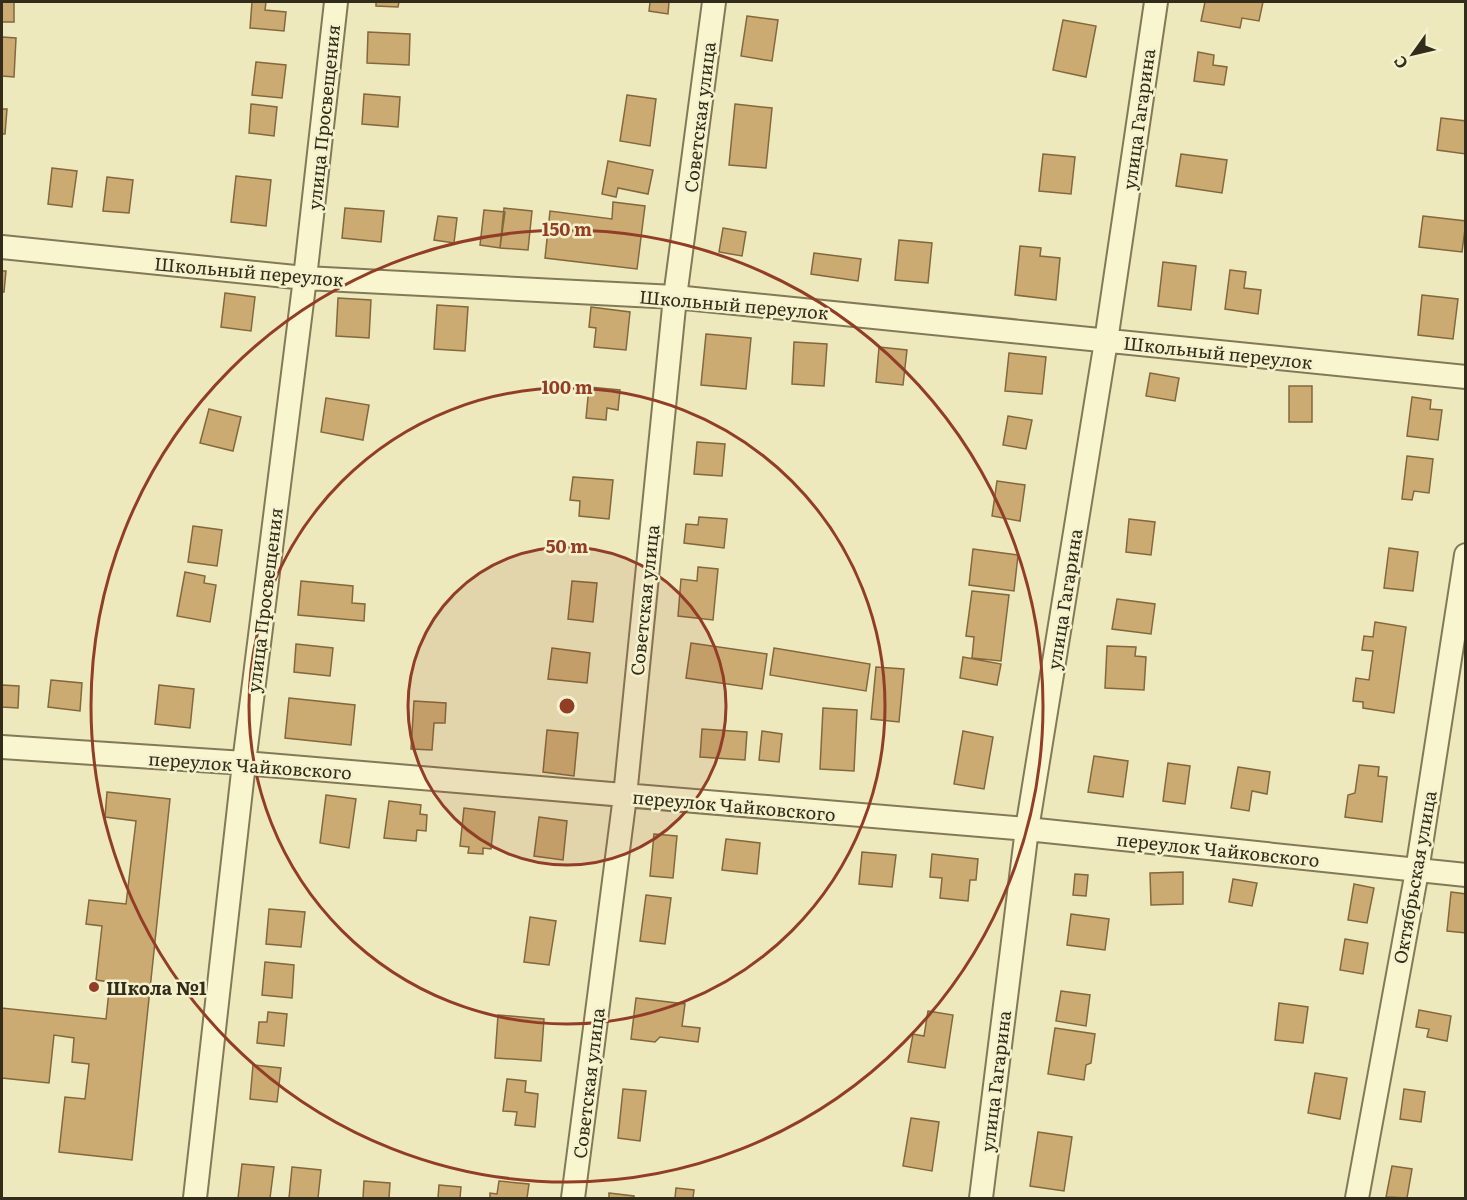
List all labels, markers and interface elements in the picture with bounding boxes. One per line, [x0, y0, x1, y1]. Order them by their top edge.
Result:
street label: улица Просвещения [300, 23, 346, 211]
north arrow [1383, 24, 1443, 84]
street label: Советская улица [676, 40, 722, 194]
street label: улица Гагарина [1115, 46, 1161, 191]
text: С [1387, 52, 1413, 74]
text: 150 m [542, 215, 592, 242]
street label: Школьный переулок [153, 249, 345, 293]
street label: Школьный переулок [638, 282, 830, 326]
street label: Школьный переулок [1122, 329, 1314, 375]
text: 100 m [541, 373, 593, 400]
street label: улица Просвещения [239, 506, 289, 694]
street label: Советская улица [623, 523, 665, 677]
street label: улица Гагарина [1040, 526, 1089, 671]
text: 50 m [546, 532, 588, 559]
centre of rings [557, 696, 577, 716]
street label: переулок Чайковского [147, 744, 353, 786]
street label: переулок Чайковского [631, 783, 837, 827]
street label: Октябрьская улица [1385, 788, 1443, 966]
street label: переулок Чайковского [1115, 825, 1321, 873]
place label: Школа №1 [106, 974, 207, 1001]
marker: Школа №1 [87, 980, 101, 994]
street label: Советская улица [565, 1006, 611, 1160]
street label: улица Гагарина [973, 1008, 1017, 1153]

